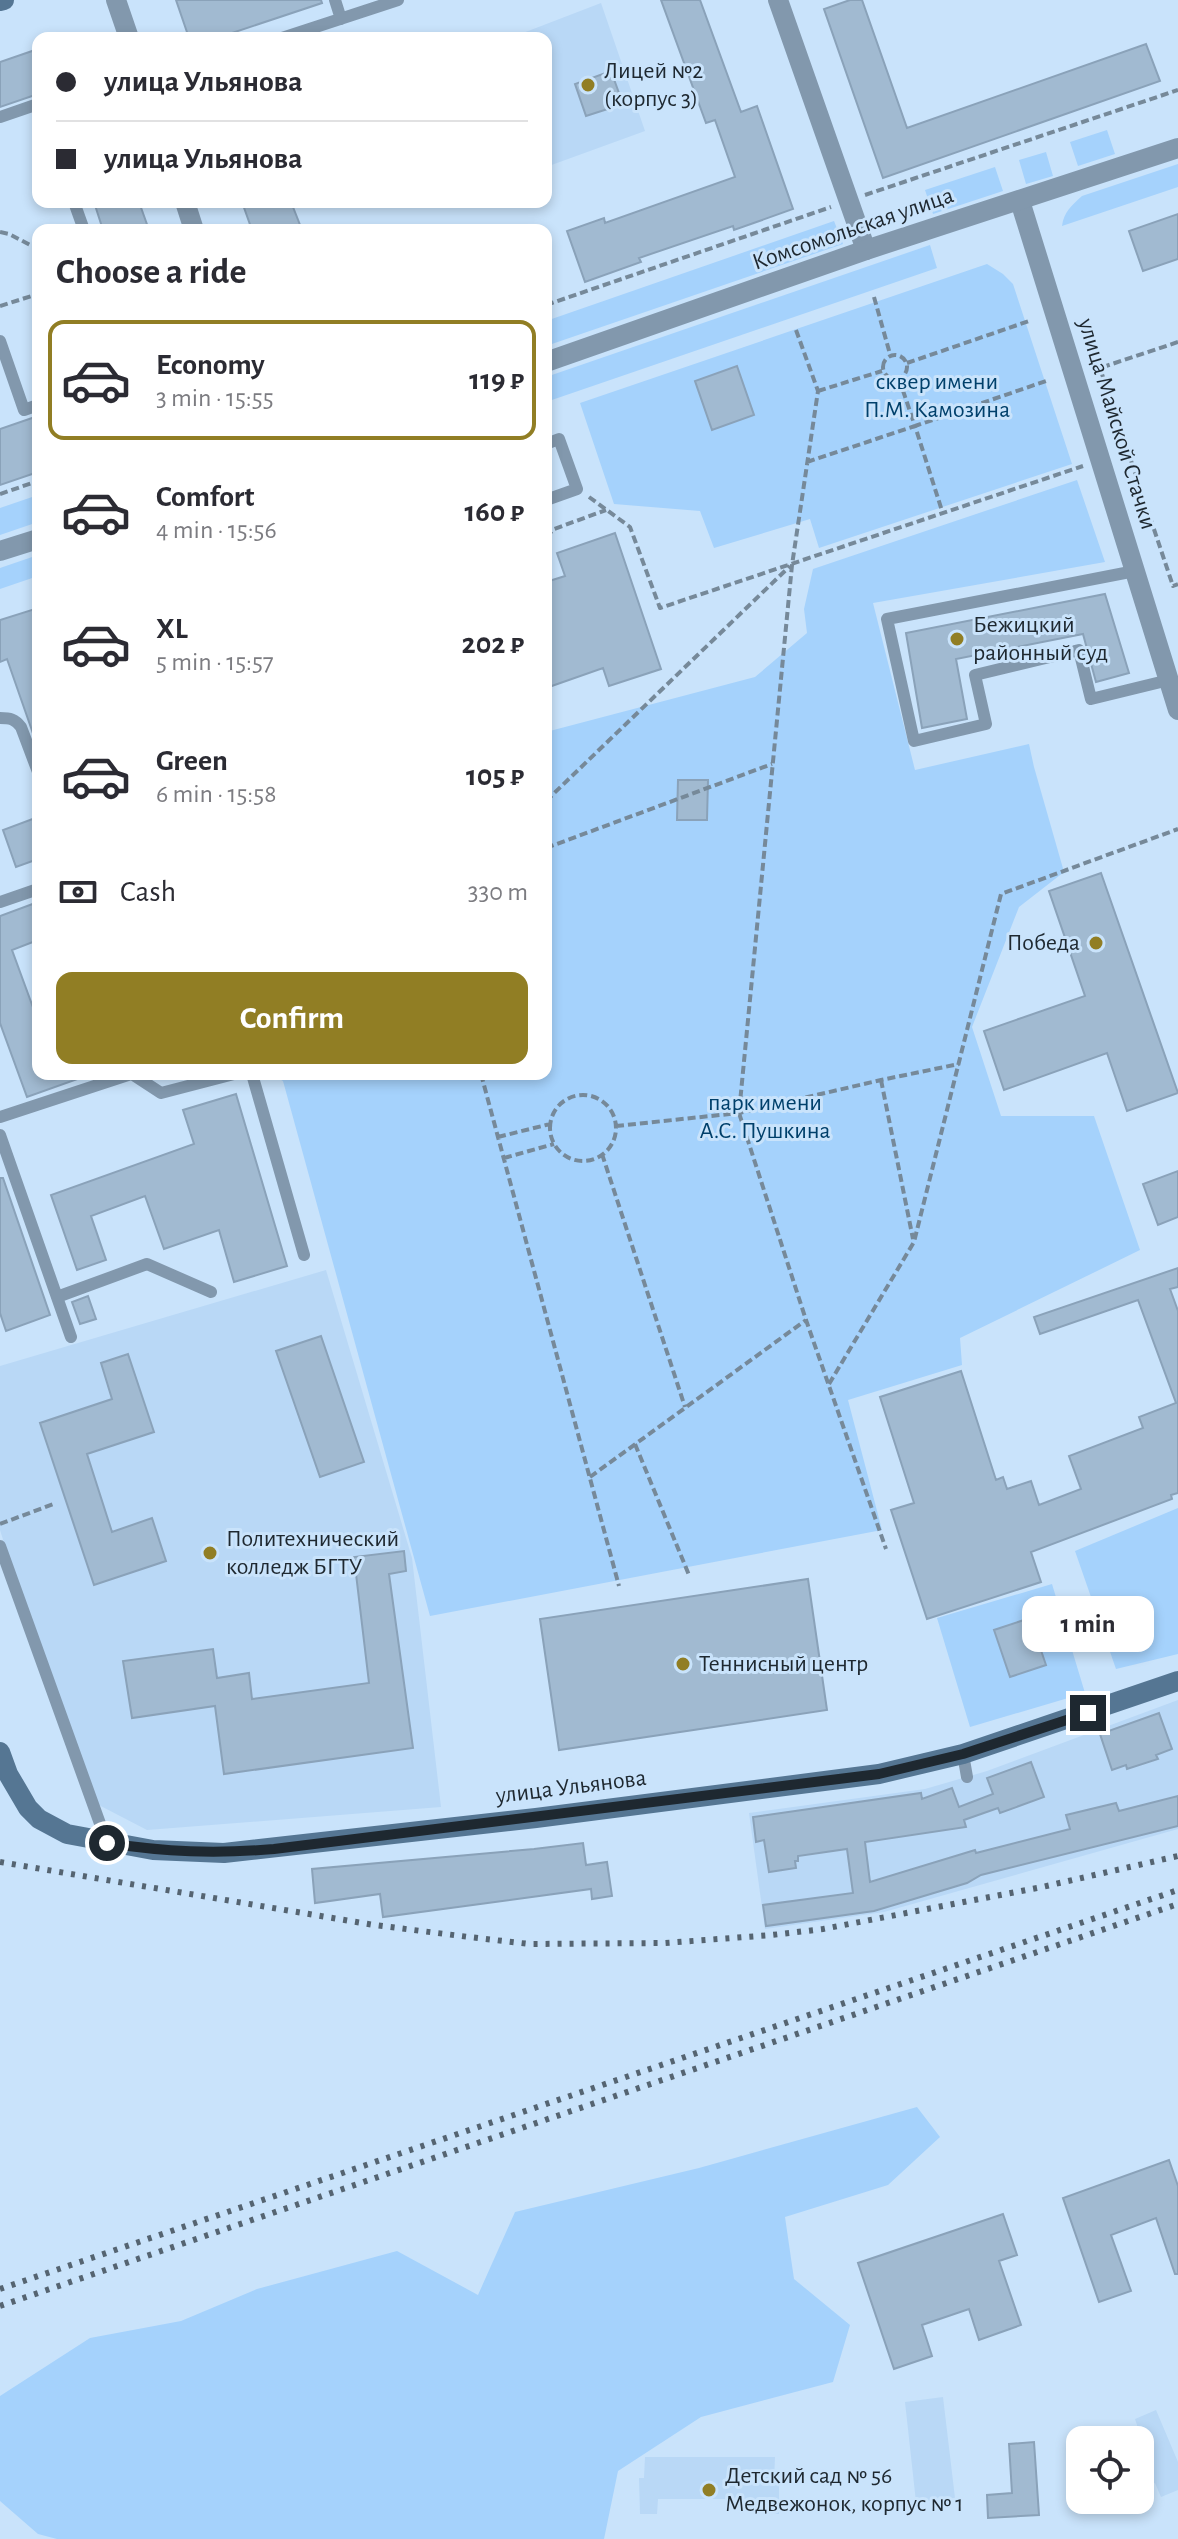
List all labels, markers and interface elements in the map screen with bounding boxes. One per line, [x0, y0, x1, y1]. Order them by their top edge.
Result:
place label: Лицей №2 (корпус 3) [604, 59, 703, 111]
text: улица Ульянова [104, 67, 302, 97]
marker: Лицей №2 (корпус 3) [579, 76, 597, 94]
text: улица Ульянова [104, 144, 302, 174]
street label: Комсомольская улица [749, 183, 957, 275]
text: Choose a ride [56, 254, 246, 290]
street label: улица Майской Стачки [1073, 315, 1161, 532]
icon: car [60, 344, 132, 416]
text: Economy [156, 350, 265, 380]
text: 119 ₽ [469, 365, 524, 395]
park label: сквер имени П.М. Камозина [864, 370, 1010, 422]
text: 3 min · 15:55 [156, 385, 274, 411]
icon: car [60, 476, 132, 548]
text: Comfort [156, 482, 255, 512]
text: 160 ₽ [465, 497, 524, 527]
text: 4 min · 15:56 [156, 517, 277, 543]
icon: car [60, 608, 132, 680]
place label: Бежицкий районный суд [973, 613, 1108, 665]
text: XL [156, 614, 188, 644]
text: 202 ₽ [462, 629, 524, 659]
marker: Бежицкий районный суд [948, 630, 966, 648]
text: 5 min · 15:57 [156, 649, 274, 675]
icon: car [60, 740, 132, 812]
text: Green [156, 746, 228, 776]
text: 105 ₽ [466, 761, 524, 791]
text: 6 min · 15:58 [156, 781, 277, 807]
icon: cash [56, 870, 100, 914]
text: Cash [120, 877, 176, 907]
text: 330 m [468, 879, 528, 905]
place label: Победа [1007, 931, 1080, 955]
marker: Победа [1087, 934, 1105, 952]
button: Confirm [56, 972, 528, 1064]
park label: парк имени А.С. Пушкина [700, 1091, 831, 1143]
place label: Политехнический колледж БГТУ [226, 1527, 399, 1579]
marker: Политехнический колледж БГТУ [201, 1544, 219, 1562]
callout: 1 min [1022, 1597, 1154, 1653]
text: 1 min [1061, 1611, 1115, 1637]
place label: Теннисный центр [699, 1652, 868, 1676]
marker: Теннисный центр [674, 1655, 692, 1673]
route end [1070, 1695, 1106, 1731]
street label: улица Ульянова [493, 1766, 648, 1808]
route start [89, 1825, 125, 1861]
map controls [1066, 2426, 1154, 2514]
button: locate [1066, 2426, 1154, 2514]
place label: Детский сад № 56 Медвежонок, корпус № 1 [725, 2464, 964, 2516]
marker: Детский сад № 56 Медвежонок, корпус № 1 [700, 2481, 718, 2499]

